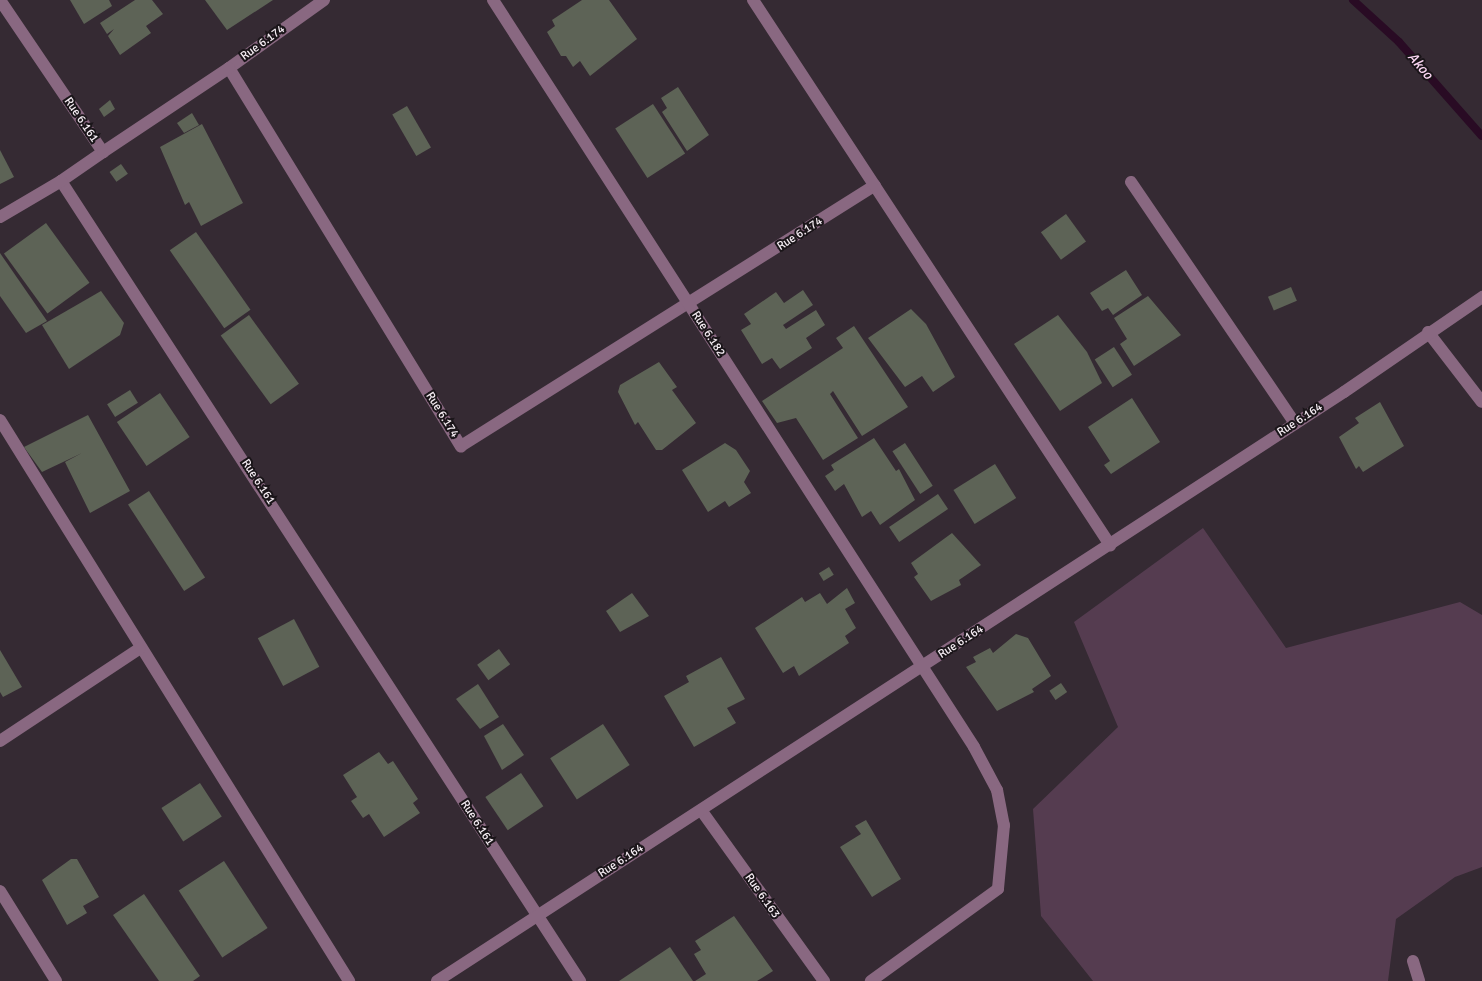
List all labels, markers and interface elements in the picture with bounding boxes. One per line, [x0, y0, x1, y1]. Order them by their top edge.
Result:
street label: Rue 6.174 [238, 22, 288, 64]
water label: Akoo [1404, 49, 1436, 83]
street label: Rue 6.161 [61, 95, 101, 145]
street label: Rue 6.174 [775, 214, 825, 254]
street label: Rue 6.182 [688, 309, 728, 359]
street label: Rue 6.174 [422, 389, 462, 441]
street label: Rue 6.164 [1275, 400, 1325, 440]
street label: Rue 6.161 [238, 457, 278, 507]
street label: Rue 6.164 [936, 622, 986, 662]
street label: Rue 6.161 [457, 798, 497, 848]
street label: Rue 6.164 [596, 841, 646, 881]
street label: Rue 6.163 [741, 871, 783, 921]

